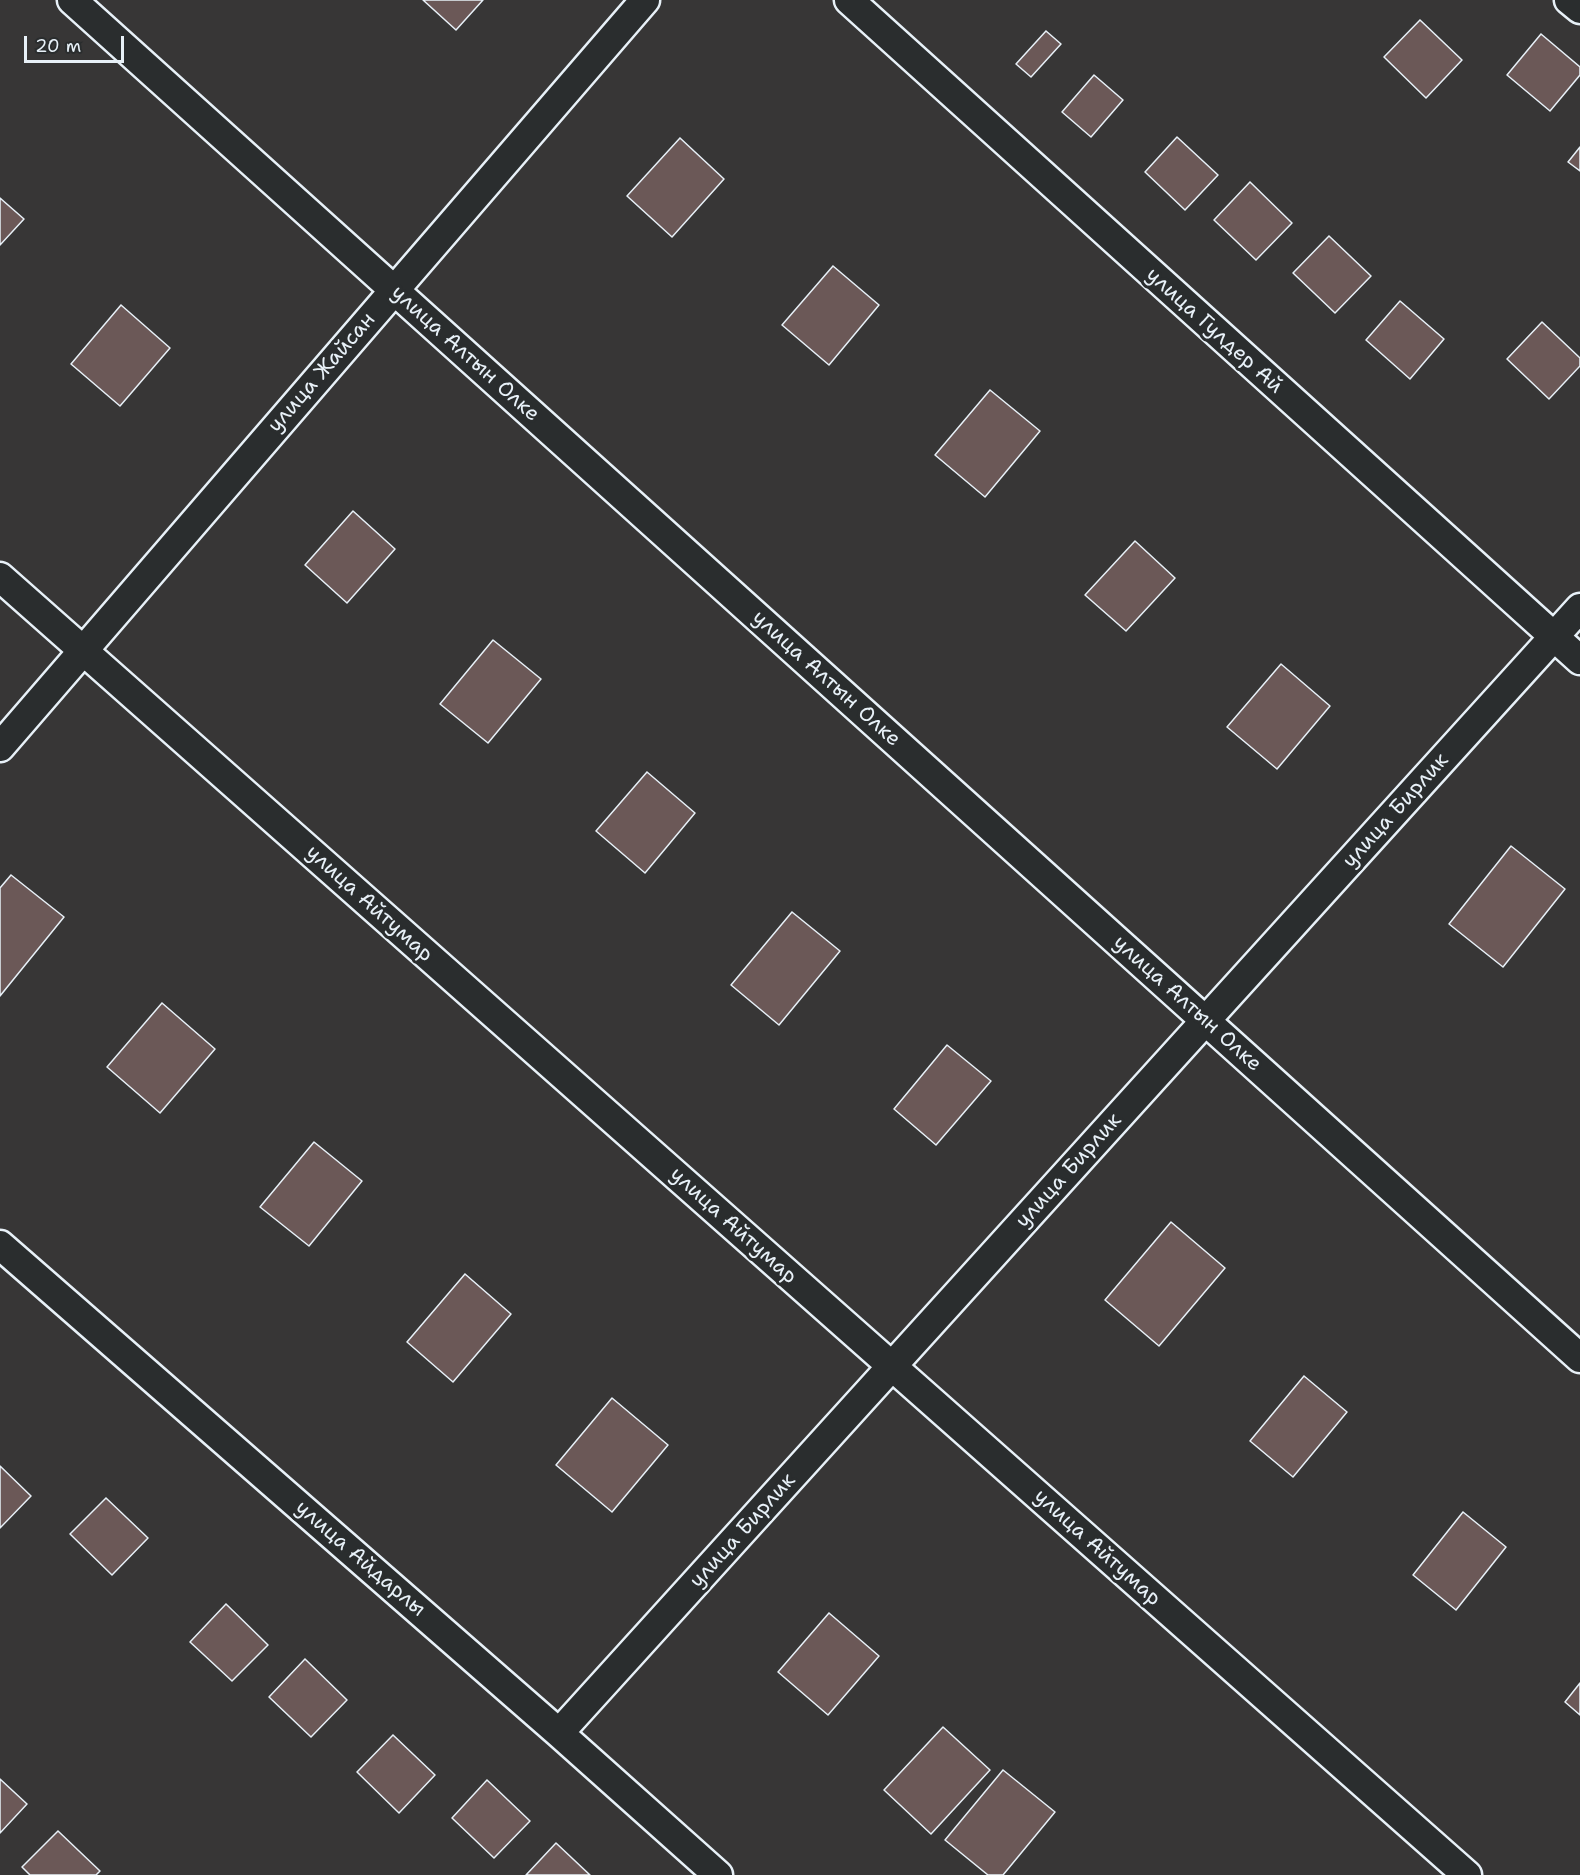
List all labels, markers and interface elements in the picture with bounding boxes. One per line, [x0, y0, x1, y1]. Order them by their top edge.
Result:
scale bar [27, 24, 128, 62]
text: 20 m [35, 34, 81, 58]
street label: улица Гулдер Ай [1140, 263, 1288, 399]
street label: улица Алтын Олке [386, 281, 544, 427]
street label: улица Жайсан [263, 308, 381, 438]
street label: улица Алтын Олке [747, 606, 905, 752]
street label: улица Бирлик [1338, 748, 1454, 874]
street label: улица Айтумар [300, 840, 438, 968]
street label: улица Алтын Олке [1108, 931, 1266, 1077]
street label: улица Бирлик [1011, 1108, 1127, 1234]
street label: улица Айтумар [664, 1162, 802, 1290]
street label: улица Бирлик [685, 1468, 801, 1594]
street label: улица Айтумар [1028, 1484, 1166, 1612]
street label: улица Айдарлы [290, 1496, 430, 1622]

